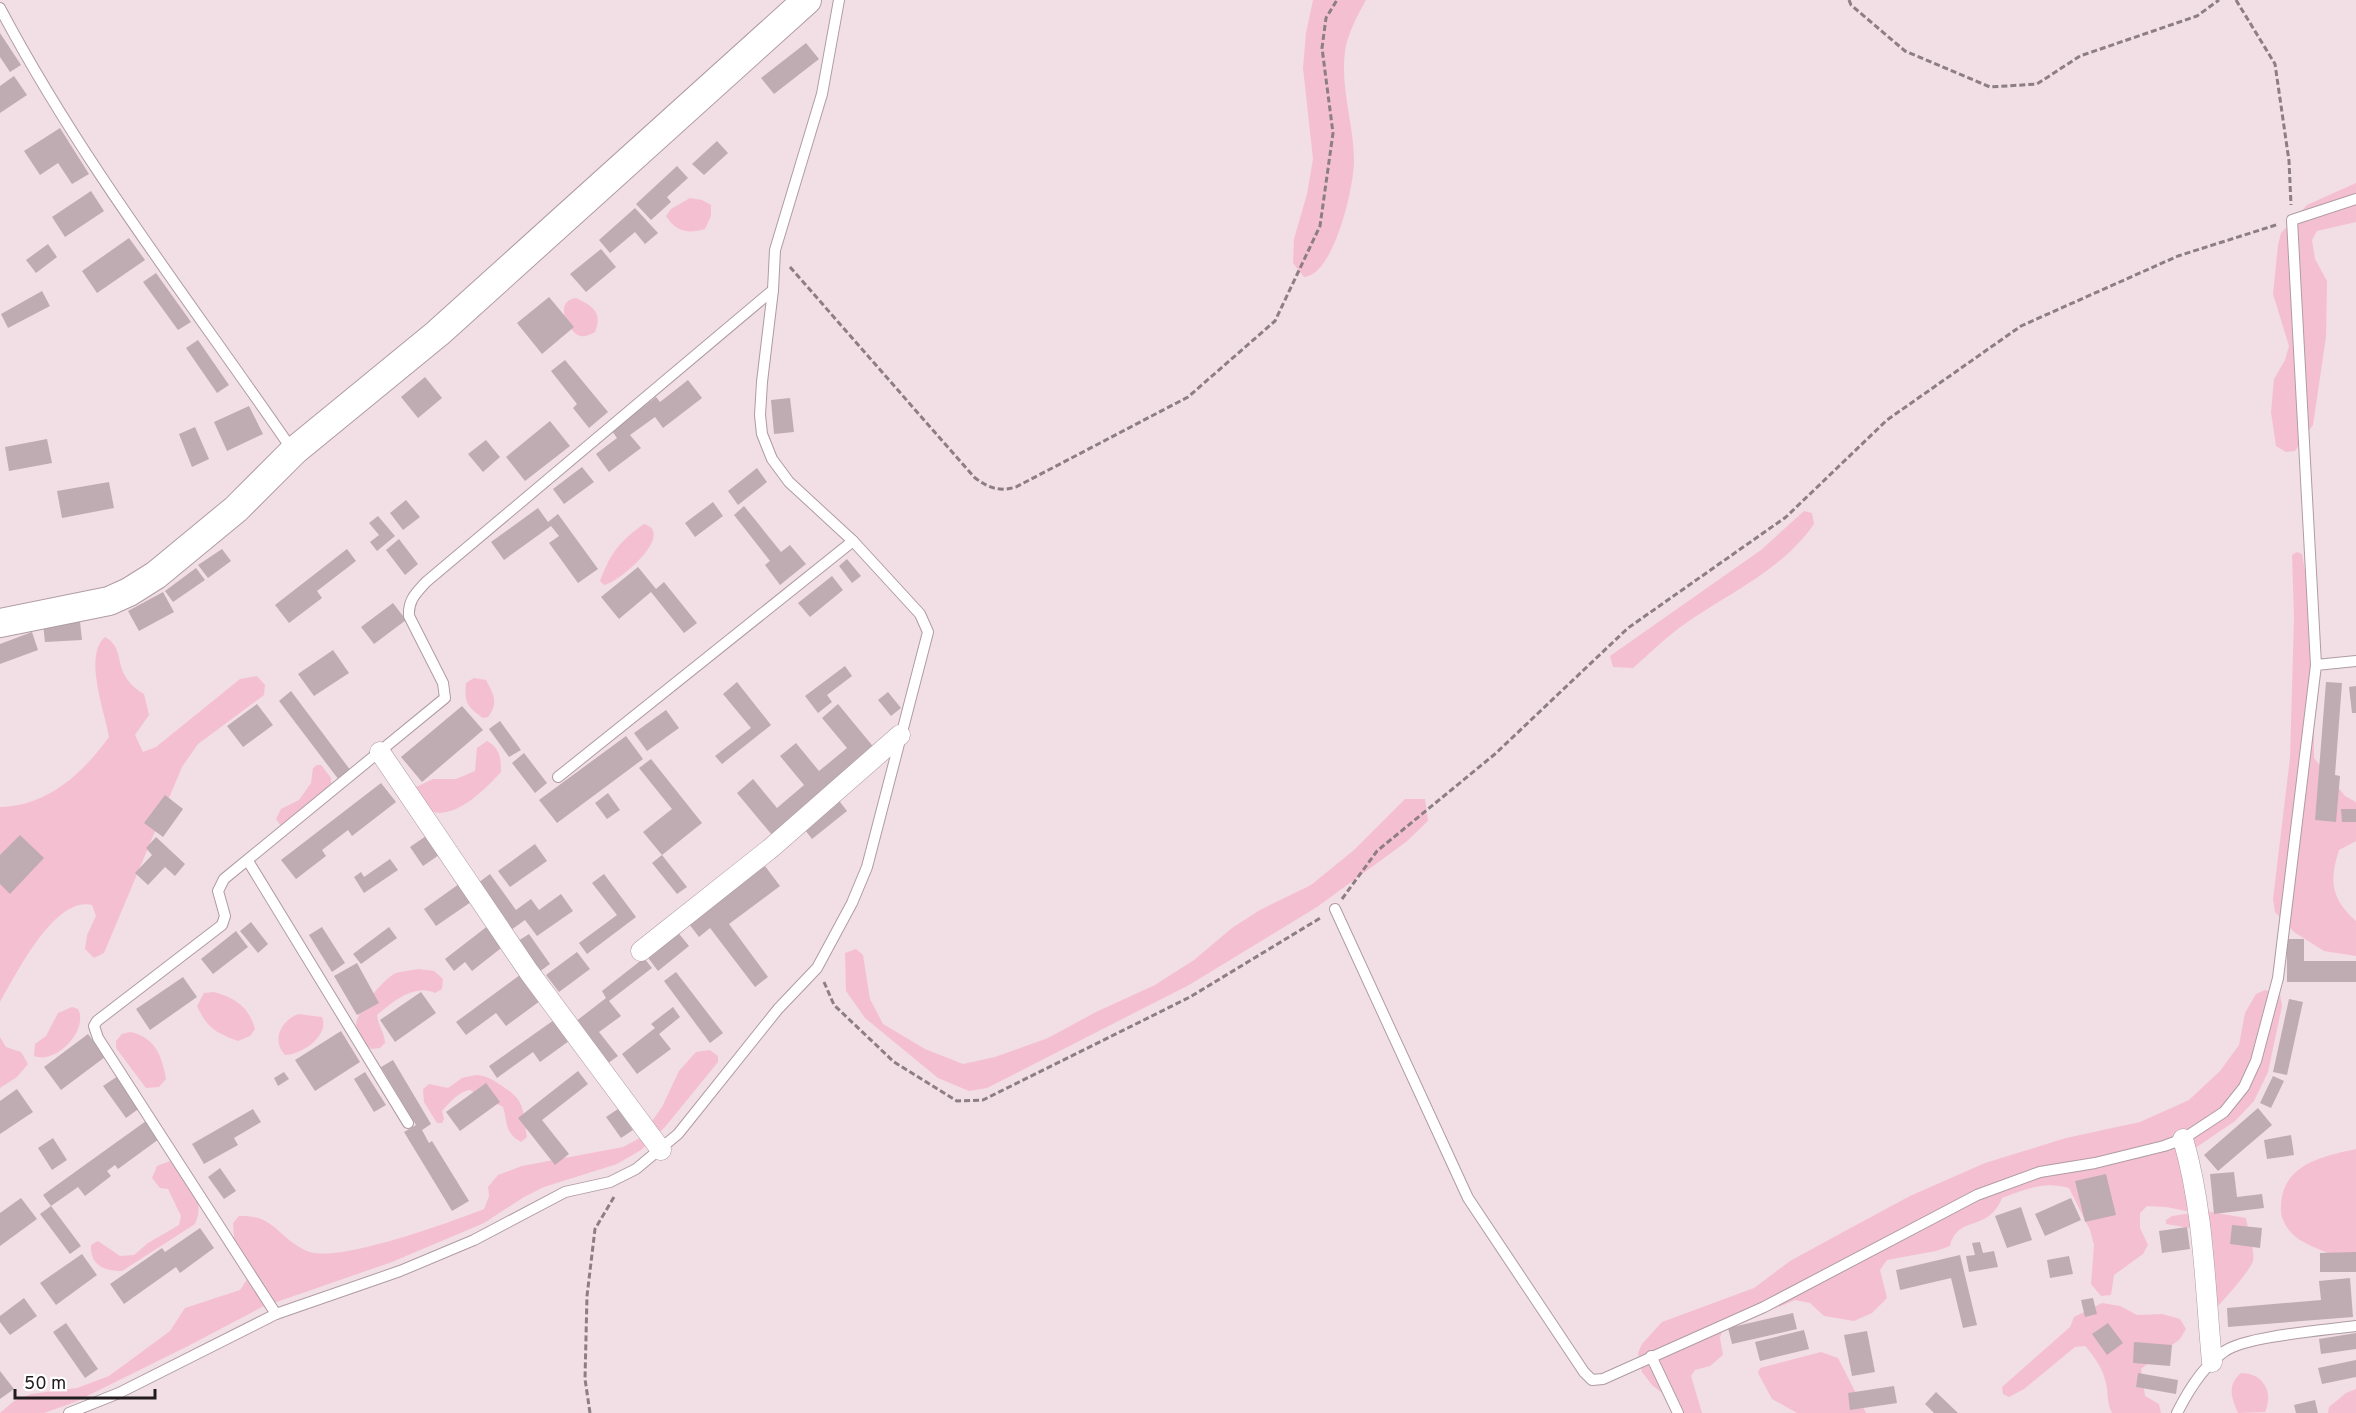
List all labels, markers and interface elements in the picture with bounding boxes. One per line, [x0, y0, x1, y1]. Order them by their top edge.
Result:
scale bar [15, 1362, 154, 1400]
text: 50 m [24, 1373, 66, 1396]

